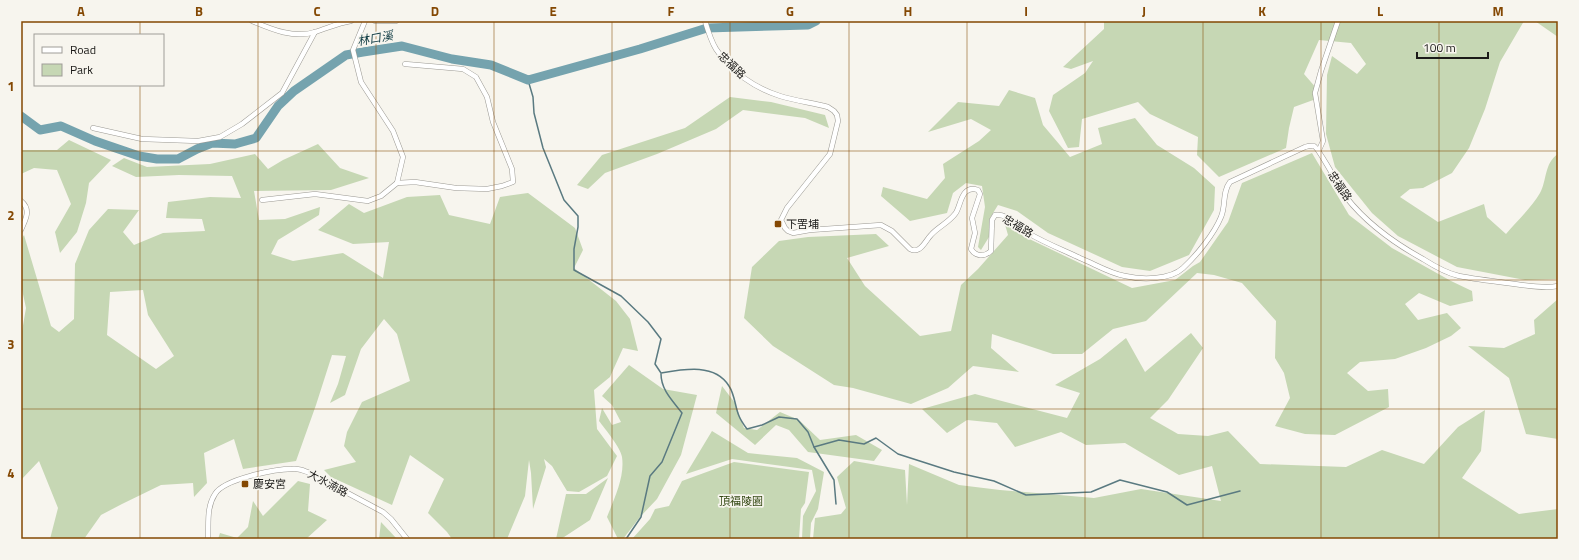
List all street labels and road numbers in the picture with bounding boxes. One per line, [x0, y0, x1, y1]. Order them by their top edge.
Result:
street label: 忠福路 [715, 48, 749, 82]
street label: 忠福路 [1324, 168, 1356, 204]
street label: 忠福路 [1000, 211, 1036, 241]
street label: 大水湳路 [305, 466, 351, 500]

